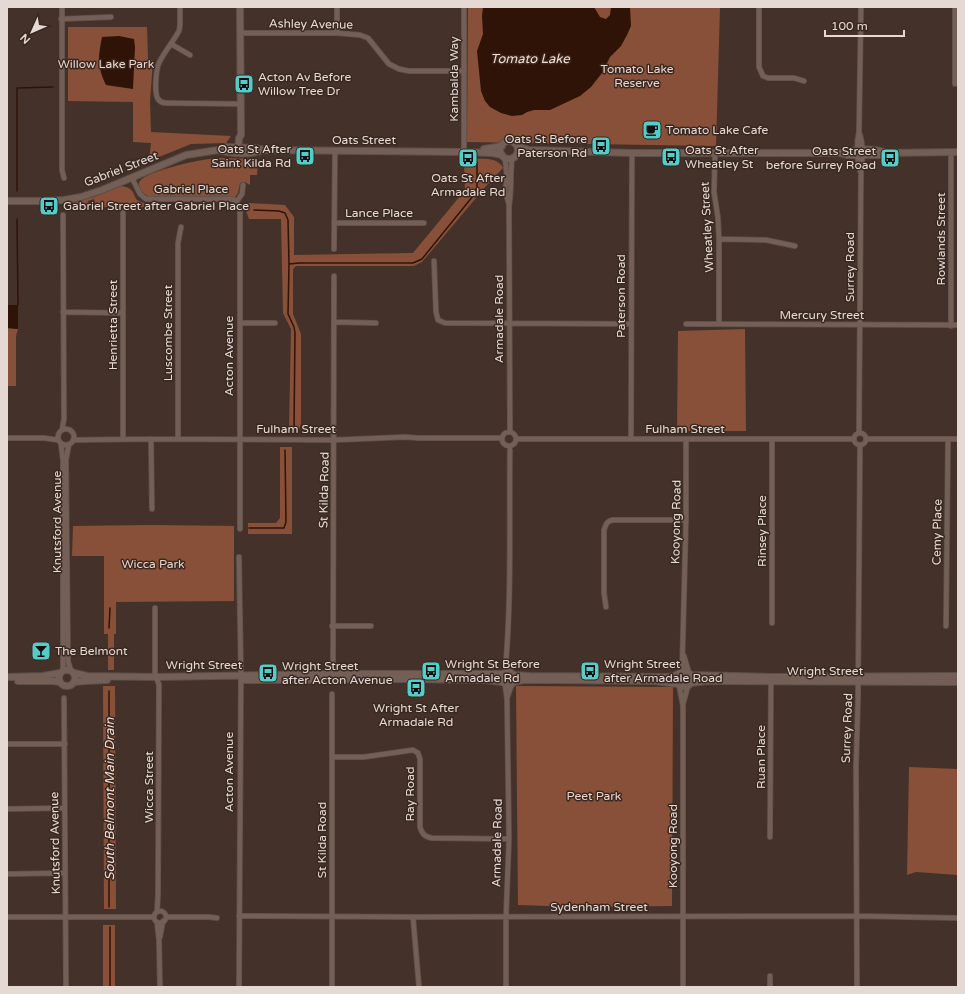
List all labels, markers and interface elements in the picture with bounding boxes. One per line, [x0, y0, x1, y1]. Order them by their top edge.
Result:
north arrow [12, 12, 52, 52]
scale bar [825, 12, 904, 38]
street label: Ashley Avenue [269, 16, 353, 32]
text: 100 m [831, 19, 868, 33]
text: N [18, 31, 33, 46]
street label: Kambalda Way [447, 36, 461, 122]
water label: Tomato Lake [490, 51, 570, 67]
park label: Willow Lake Park [58, 57, 155, 71]
park label: Tomato Lake Reserve [600, 62, 674, 90]
place label: Acton Av Before Willow Tree Dr [258, 70, 351, 98]
bus stop icon: Acton Av Before Willow Tree Dr [233, 73, 255, 95]
cafe icon: Tomato Lake Cafe [641, 119, 663, 141]
place label: Tomato Lake Cafe [666, 123, 769, 137]
place label: Oats St Before Paterson Rd [505, 132, 587, 160]
street label: Oats Street [332, 133, 396, 147]
bus stop icon: Oats St Before Paterson Rd [590, 135, 612, 157]
place label: Oats St After Saint Kilda Rd [211, 142, 291, 170]
place label: Oats St After Wheatley St [685, 143, 759, 171]
place label: Oats Street before Surrey Road [766, 144, 876, 172]
bus stop icon: Oats St After Saint Kilda Rd [294, 145, 316, 167]
bus stop icon: Oats St After Wheatley St [660, 146, 682, 168]
bus stop icon: Oats St After Armadale Rd [457, 147, 479, 169]
bus stop icon: Oats Street before Surrey Road [879, 147, 901, 169]
street label: Gabriel Street [82, 148, 160, 190]
place label: Oats St After Armadale Rd [431, 171, 505, 199]
street label: Wheatley Street [698, 181, 716, 273]
street label: Gabriel Place [154, 182, 229, 196]
street label: Rowlands Street [934, 192, 948, 286]
bus stop icon: Gabriel Street after Gabriel Place [38, 195, 60, 217]
place label: Gabriel Street after Gabriel Place [63, 199, 249, 213]
street label: Lance Place [345, 206, 413, 220]
street label: Surrey Road [843, 232, 857, 302]
street label: Paterson Road [614, 254, 628, 338]
street label: Armadale Road [492, 275, 506, 363]
street label: Henrietta Street [106, 279, 120, 370]
street label: Luscombe Street [161, 284, 175, 381]
street label: Mercury Street [780, 308, 865, 322]
street label: Acton Avenue [222, 316, 236, 396]
street label: Fulham Street [256, 422, 336, 436]
street label: Fulham Street [645, 422, 725, 436]
street label: St Kilda Road [316, 452, 332, 528]
street label: Knutsford Avenue [50, 471, 64, 573]
street label: Kooyong Road [668, 480, 684, 564]
street label: Rinsey Place [755, 495, 769, 567]
street label: Cemy Place [929, 499, 945, 565]
park label: Wicca Park [121, 557, 185, 571]
bar icon: The Belmont [30, 640, 52, 662]
place label: The Belmont [55, 644, 128, 658]
place label: Wright St Before Armadale Rd [445, 657, 540, 685]
place label: Wright Street after Armadale Road [604, 657, 723, 685]
street label: Wright Street [166, 658, 243, 672]
place label: Wright Street after Acton Avenue [282, 659, 393, 687]
bus stop icon: Wright St Before Armadale Rd [420, 660, 442, 682]
bus stop icon: Wright Street after Armadale Road [579, 660, 601, 682]
bus stop icon: Wright Street after Acton Avenue [257, 662, 279, 684]
street label: Wright Street [787, 664, 864, 678]
bus stop icon: Wright St After Armadale Rd [405, 677, 427, 699]
street label: Surrey Road [839, 693, 855, 763]
place label: Wright St After Armadale Rd [373, 701, 459, 729]
water label: South Belmont Main Drain [102, 716, 118, 881]
street label: Ruan Place [754, 725, 768, 789]
street label: Acton Avenue [222, 732, 236, 812]
street label: Wicca Street [142, 751, 156, 823]
street label: Ray Road [403, 767, 417, 821]
park label: Peet Park [567, 789, 622, 803]
street label: Knutsford Avenue [47, 791, 63, 894]
street label: Armadale Road [489, 799, 505, 887]
street label: St Kilda Road [315, 802, 329, 878]
street label: Kooyong Road [666, 804, 680, 888]
street label: Sydenham Street [550, 900, 648, 914]

